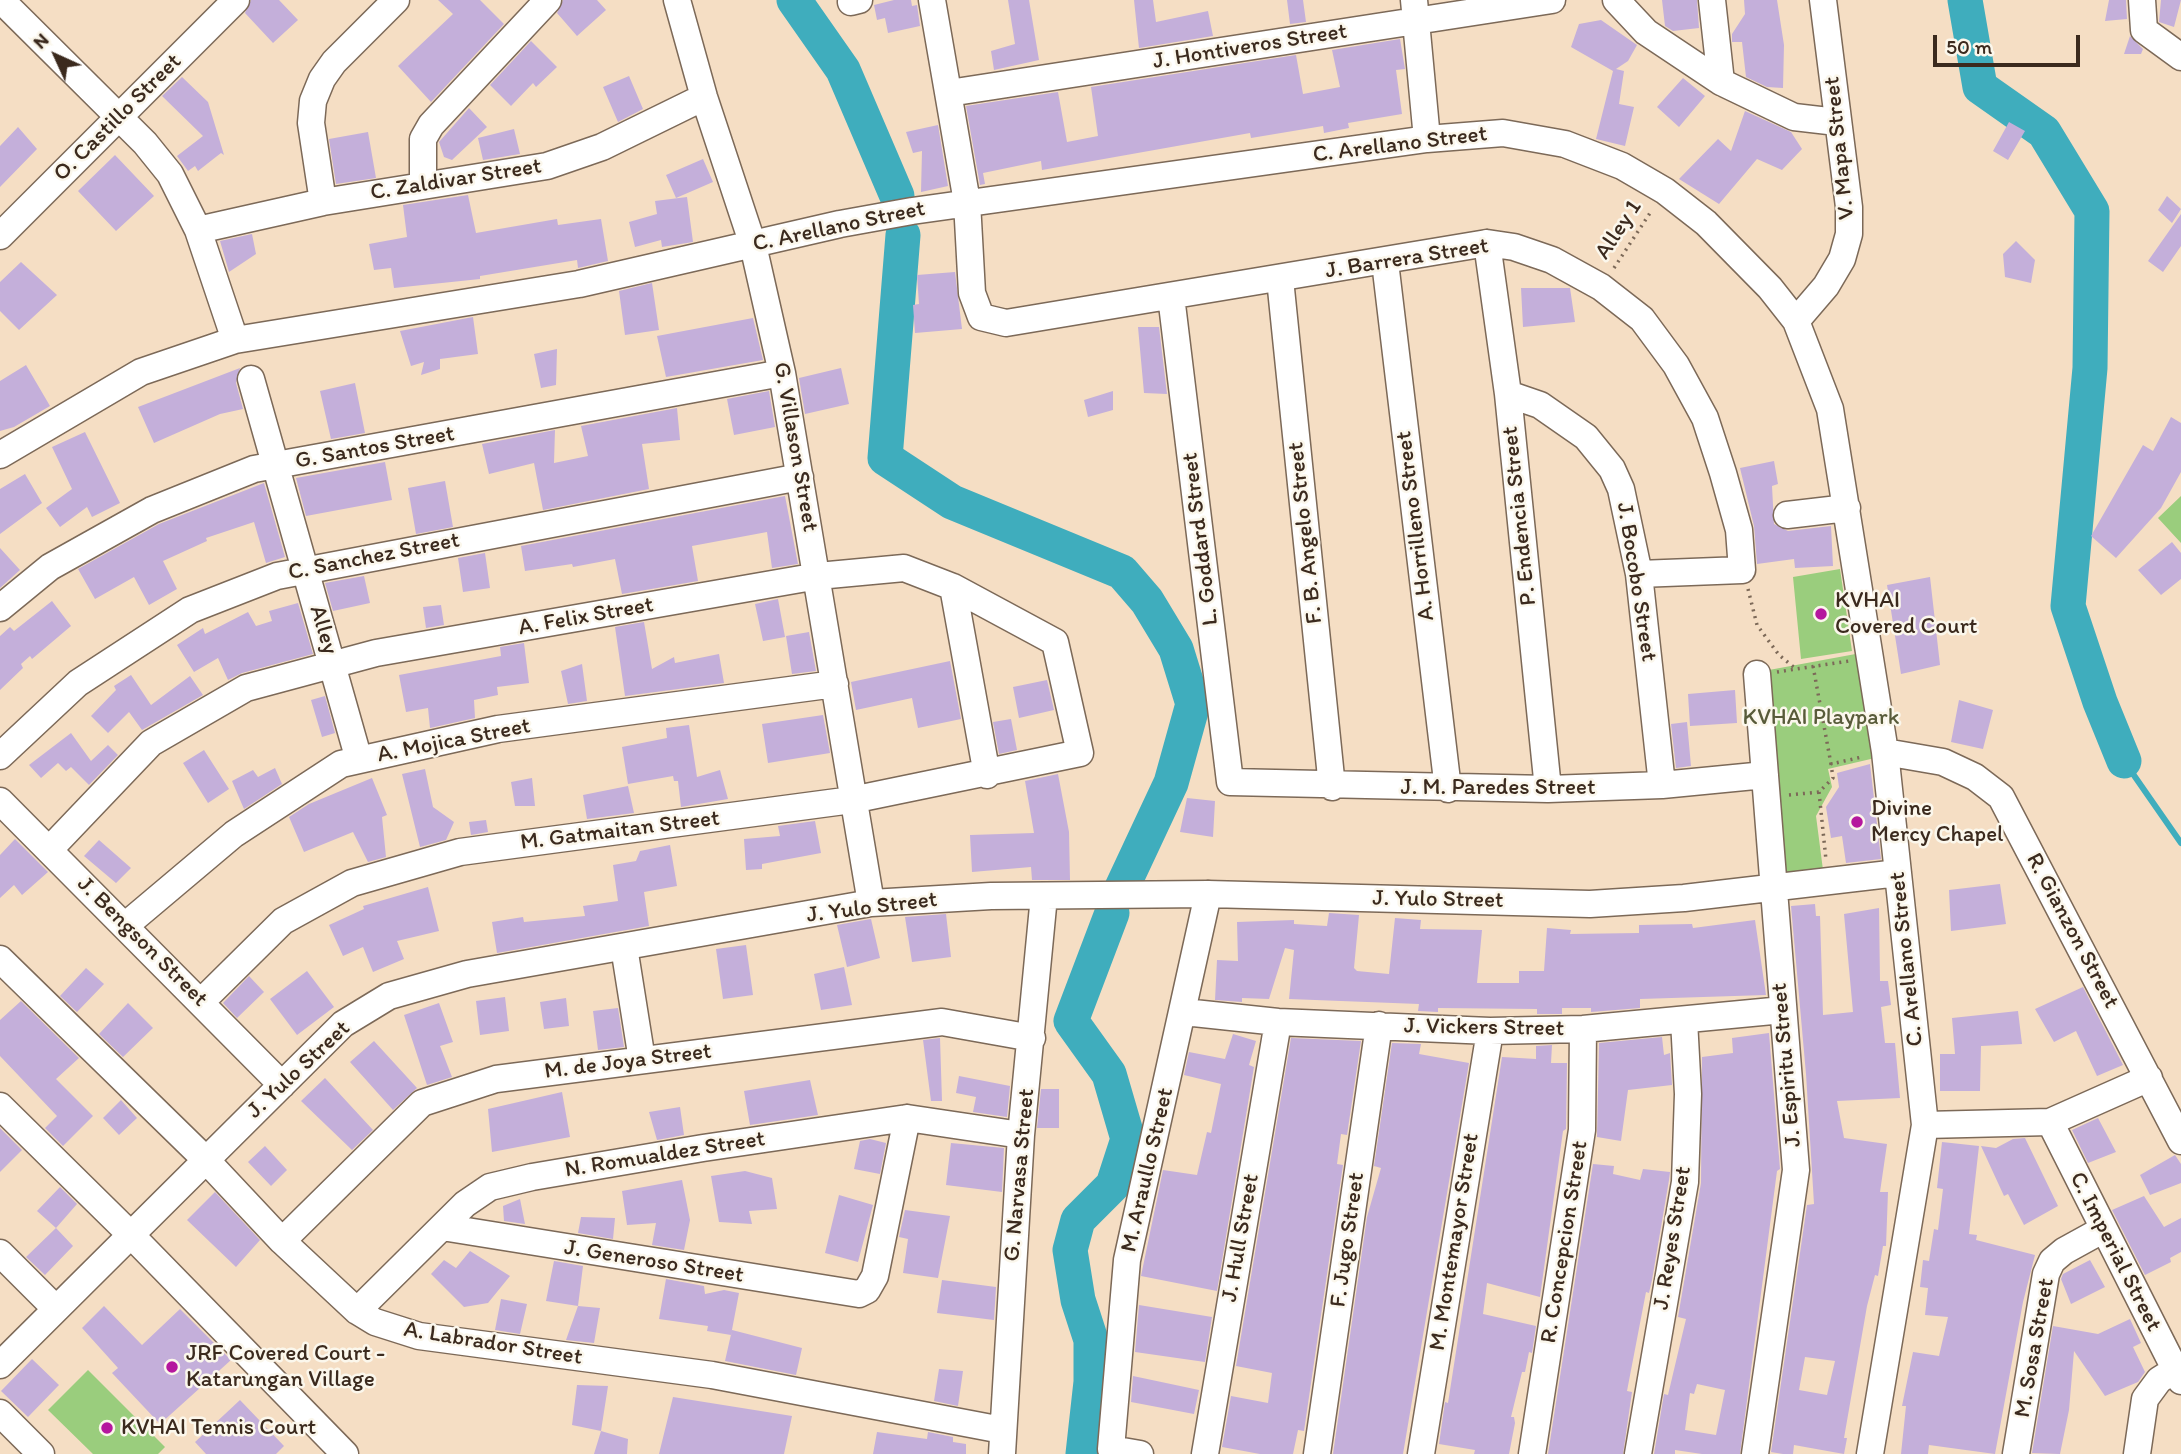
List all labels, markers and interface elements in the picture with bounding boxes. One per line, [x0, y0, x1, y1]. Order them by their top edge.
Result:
street label: J. Hontiveros Street [1151, 18, 1349, 76]
north arrow [21, 21, 91, 91]
scale bar [1936, 21, 2083, 65]
text: N [28, 28, 53, 53]
text: 50 m [1946, 34, 1992, 59]
street label: O. Castillo Street [48, 48, 188, 188]
street label: V. Mapa Street [1819, 75, 1861, 221]
street label: C. Arellano Street [1311, 121, 1489, 169]
street label: C. Zaldivar Street [368, 153, 544, 207]
street label: C. Arellano Street [750, 195, 928, 259]
street label: Alley 1 [1590, 195, 1648, 265]
street label: J. Barrera Street [1324, 232, 1490, 286]
street label: G. Villason Street [767, 360, 823, 534]
street label: G. Santos Street [293, 420, 457, 476]
street label: P. Endencia Street [1497, 425, 1543, 607]
street label: A. Horrilleno Street [1391, 430, 1441, 622]
street label: F. B. Angelo Street [1283, 441, 1329, 625]
street label: L. Goddard Street [1177, 451, 1225, 627]
street label: J. Bocobo Street [1610, 500, 1662, 664]
street label: C. Sanchez Street [286, 527, 462, 587]
place label: KVHAI Covered Court [1835, 587, 1977, 641]
street label: A. Felix Street [516, 592, 656, 642]
street label: Alley [303, 602, 343, 658]
marker: KVHAI Covered Court [1813, 606, 1829, 622]
park label: KVHAI Playpark [1743, 704, 1899, 732]
street label: A. Mojica Street [375, 713, 533, 769]
street label: J. M. Paredes Street [1400, 774, 1596, 802]
place label: Divine Mercy Chapel [1871, 795, 2004, 849]
street label: M. Gatmaitan Street [519, 805, 721, 857]
marker: Divine Mercy Chapel [1849, 814, 1865, 830]
street label: R. Gianzon Street [2019, 849, 2125, 1013]
street label: C. Arellano Street [1884, 870, 1930, 1048]
street label: J. Bengson Street [71, 871, 213, 1013]
street label: J. Yulo Street [1372, 885, 1504, 915]
street label: J. Yulo Street [805, 886, 939, 930]
street label: J. Espiritu Street [1766, 982, 1808, 1148]
street label: J. Vickers Street [1404, 1013, 1564, 1043]
street label: J. Yulo Street [242, 1015, 356, 1125]
street label: M. de Joya Street [543, 1038, 713, 1086]
street label: M. Araullo Street [1116, 1085, 1180, 1255]
street label: G. Narvasa Street [999, 1087, 1041, 1263]
street label: N. Romualdez Street [563, 1126, 767, 1184]
street label: M. Montemayor Street [1424, 1131, 1486, 1353]
street label: R. Concepcion Street [1535, 1139, 1595, 1345]
street label: J. Reyes Street [1648, 1164, 1698, 1312]
street label: C. Imperial Street [2063, 1168, 2167, 1336]
street label: F. Jugo Street [1325, 1171, 1371, 1309]
street label: J. Hull Street [1216, 1172, 1266, 1304]
street label: J. Generoso Street [562, 1234, 746, 1290]
street label: M. Sosa Street [2009, 1276, 2061, 1420]
street label: A. Labrador Street [402, 1316, 584, 1372]
place label: JRF Covered Court - Katarungan Village [186, 1340, 385, 1394]
marker: JRF Covered Court - Katarungan Village [164, 1359, 180, 1375]
place label: KVHAI Tennis Court [121, 1414, 316, 1442]
marker: KVHAI Tennis Court [99, 1420, 115, 1436]

